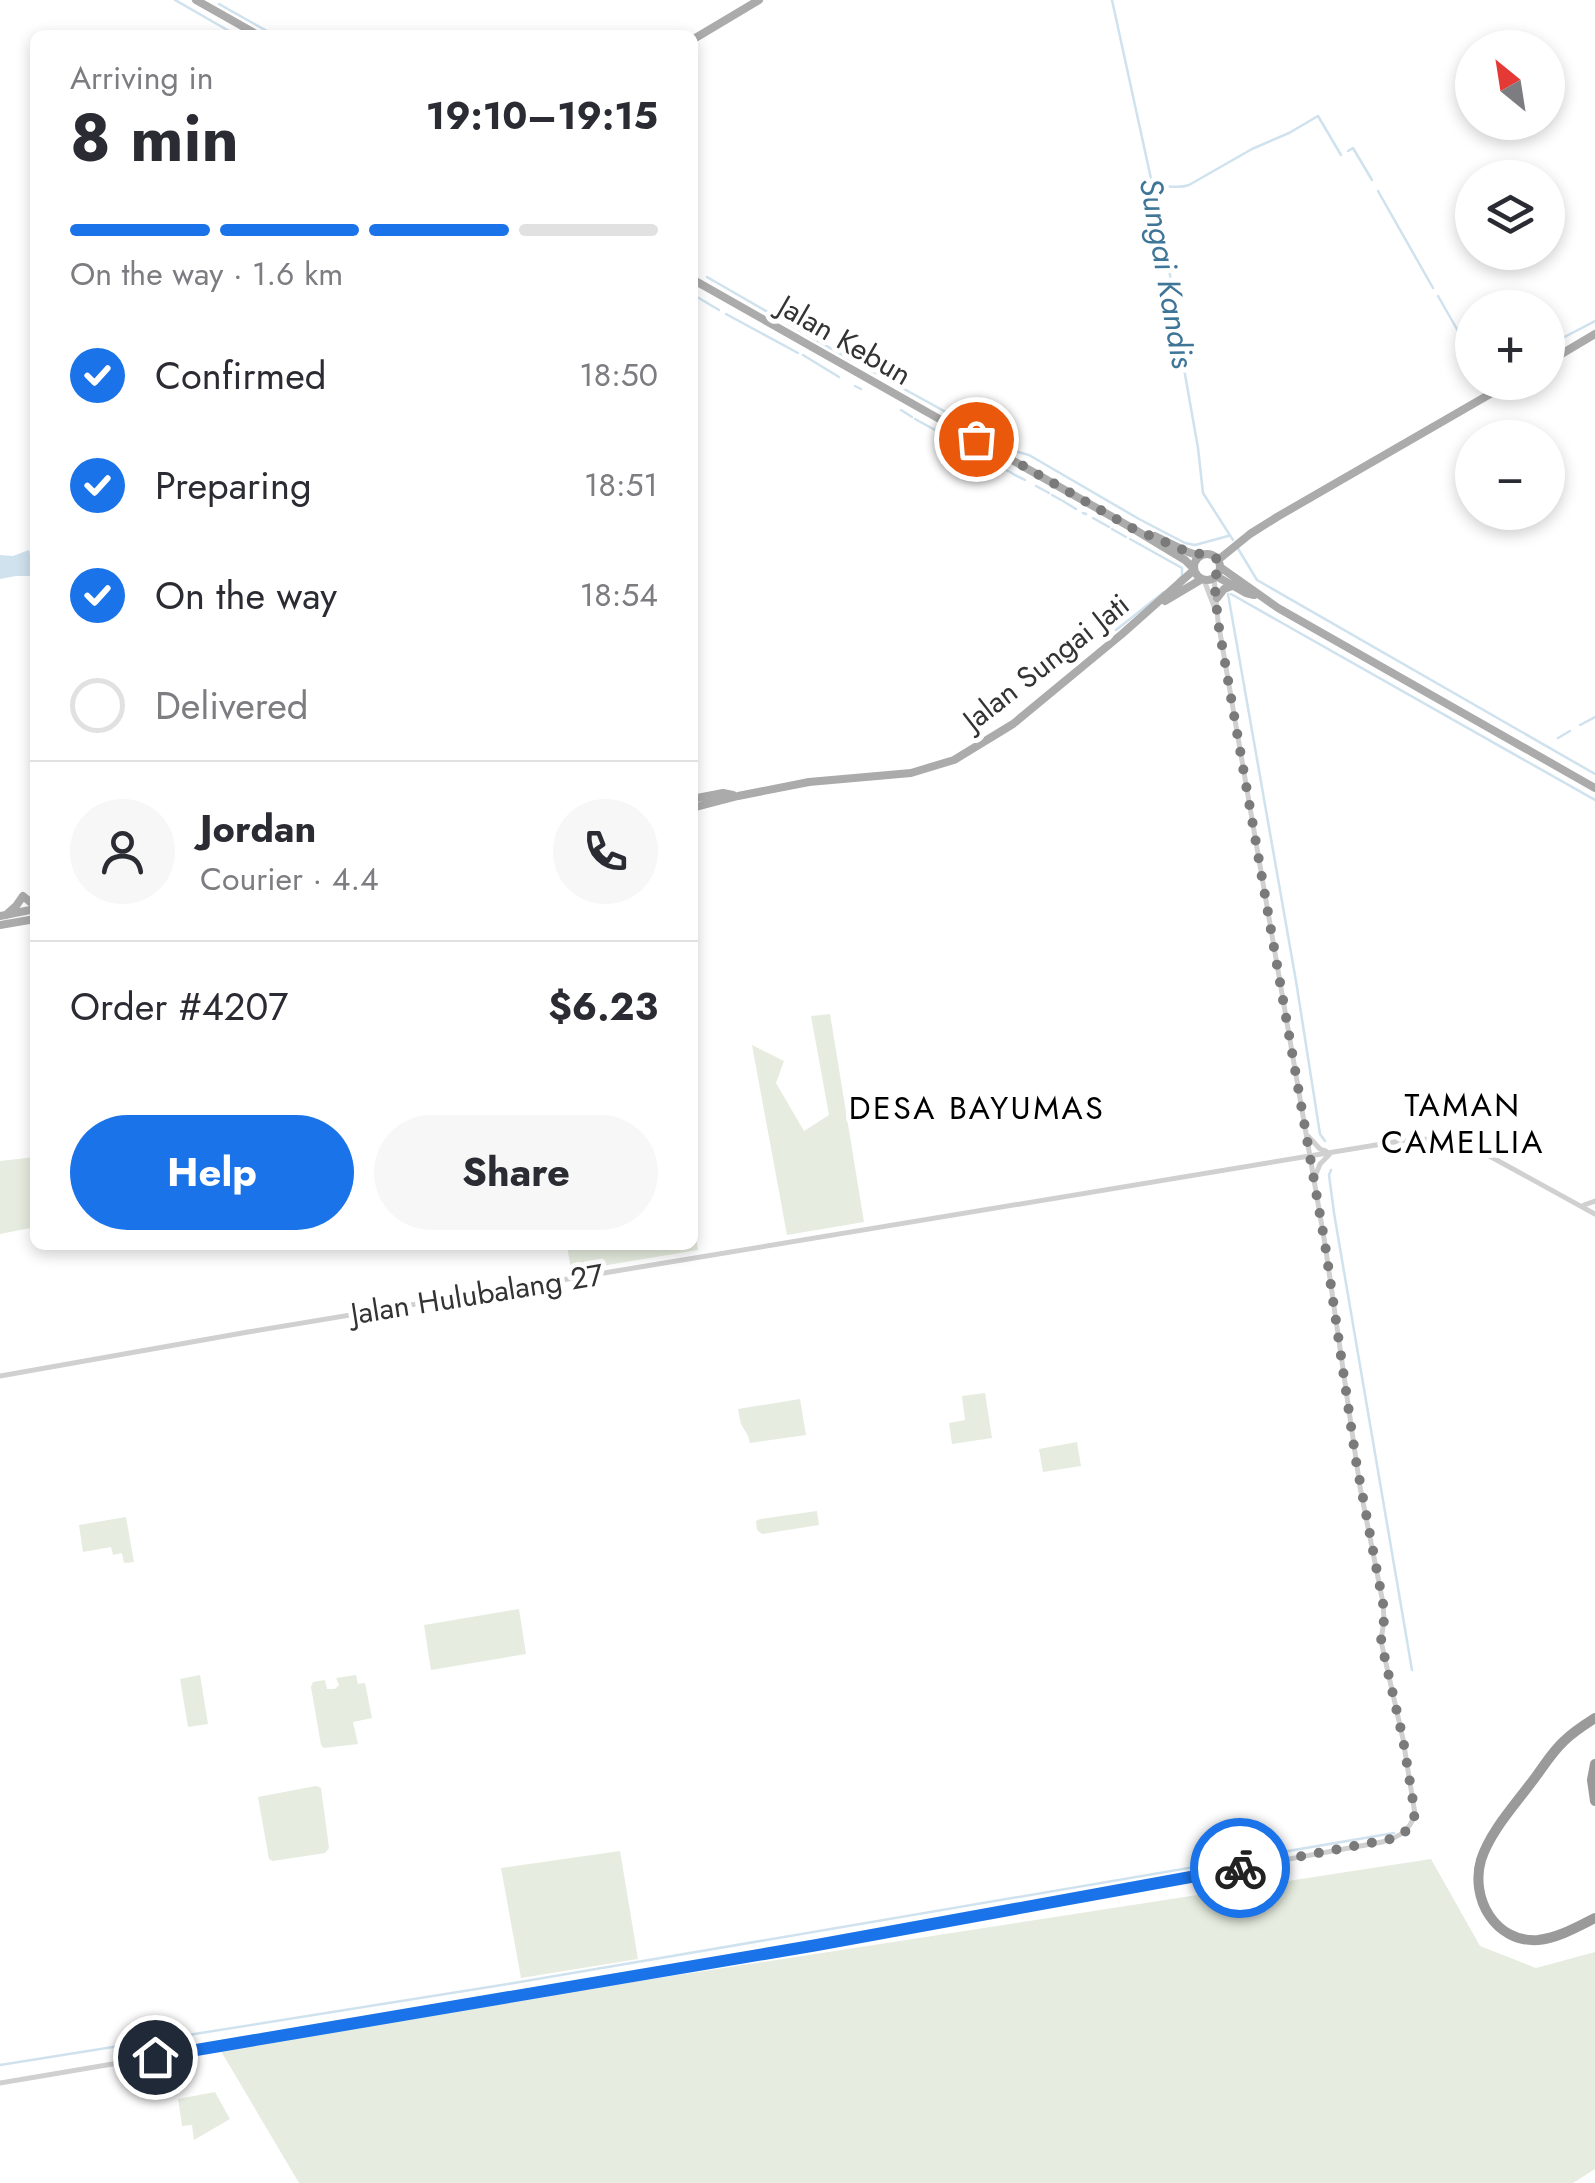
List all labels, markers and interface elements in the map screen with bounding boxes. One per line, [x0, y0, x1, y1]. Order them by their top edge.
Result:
north arrow [1455, 30, 1565, 140]
map controls [1455, 30, 1565, 530]
text: Arriving in [70, 55, 214, 101]
text: 19:10–19:15 [426, 88, 658, 143]
text: 8 min [70, 91, 239, 185]
button: layers [1455, 160, 1565, 270]
water label: Sungai Kandis [1128, 174, 1206, 372]
text: On the way · 1.6 km [70, 251, 343, 297]
street label: Jalan Kebun [767, 282, 920, 396]
button: + [1455, 290, 1565, 400]
icon: check [70, 348, 125, 403]
text: Confirmed [155, 348, 326, 403]
text: 18:50 [579, 352, 658, 398]
pin [934, 397, 1019, 482]
icon: bag [949, 412, 1004, 467]
button: − [1455, 420, 1565, 530]
icon: check [70, 458, 125, 513]
text: Preparing [155, 458, 312, 513]
text: 18:51 [584, 462, 658, 508]
icon: check [70, 568, 125, 623]
text: On the way [155, 568, 337, 623]
text: 18:54 [580, 572, 658, 618]
street label: Jalan Sungai Jati [951, 583, 1138, 743]
text: Delivered [155, 678, 308, 733]
button: person [70, 799, 175, 904]
button: phone [553, 799, 658, 904]
text: Jordan [200, 801, 316, 856]
text: Courier · 4.4 [200, 856, 379, 902]
text: Order #4207 [70, 979, 288, 1034]
text: $6.23 [548, 979, 658, 1034]
district label: TAMAN CAMELLIA [1381, 1082, 1545, 1165]
district label: DESA BAYUMAS [849, 1085, 1105, 1131]
button: Help [70, 1115, 354, 1230]
button: Share [374, 1115, 658, 1230]
street label: Jalan Hulubalang 27 [344, 1253, 607, 1336]
courier [1190, 1818, 1290, 1918]
icon: bike [1213, 1841, 1268, 1896]
pin [113, 2015, 198, 2100]
icon: home [128, 2030, 183, 2085]

